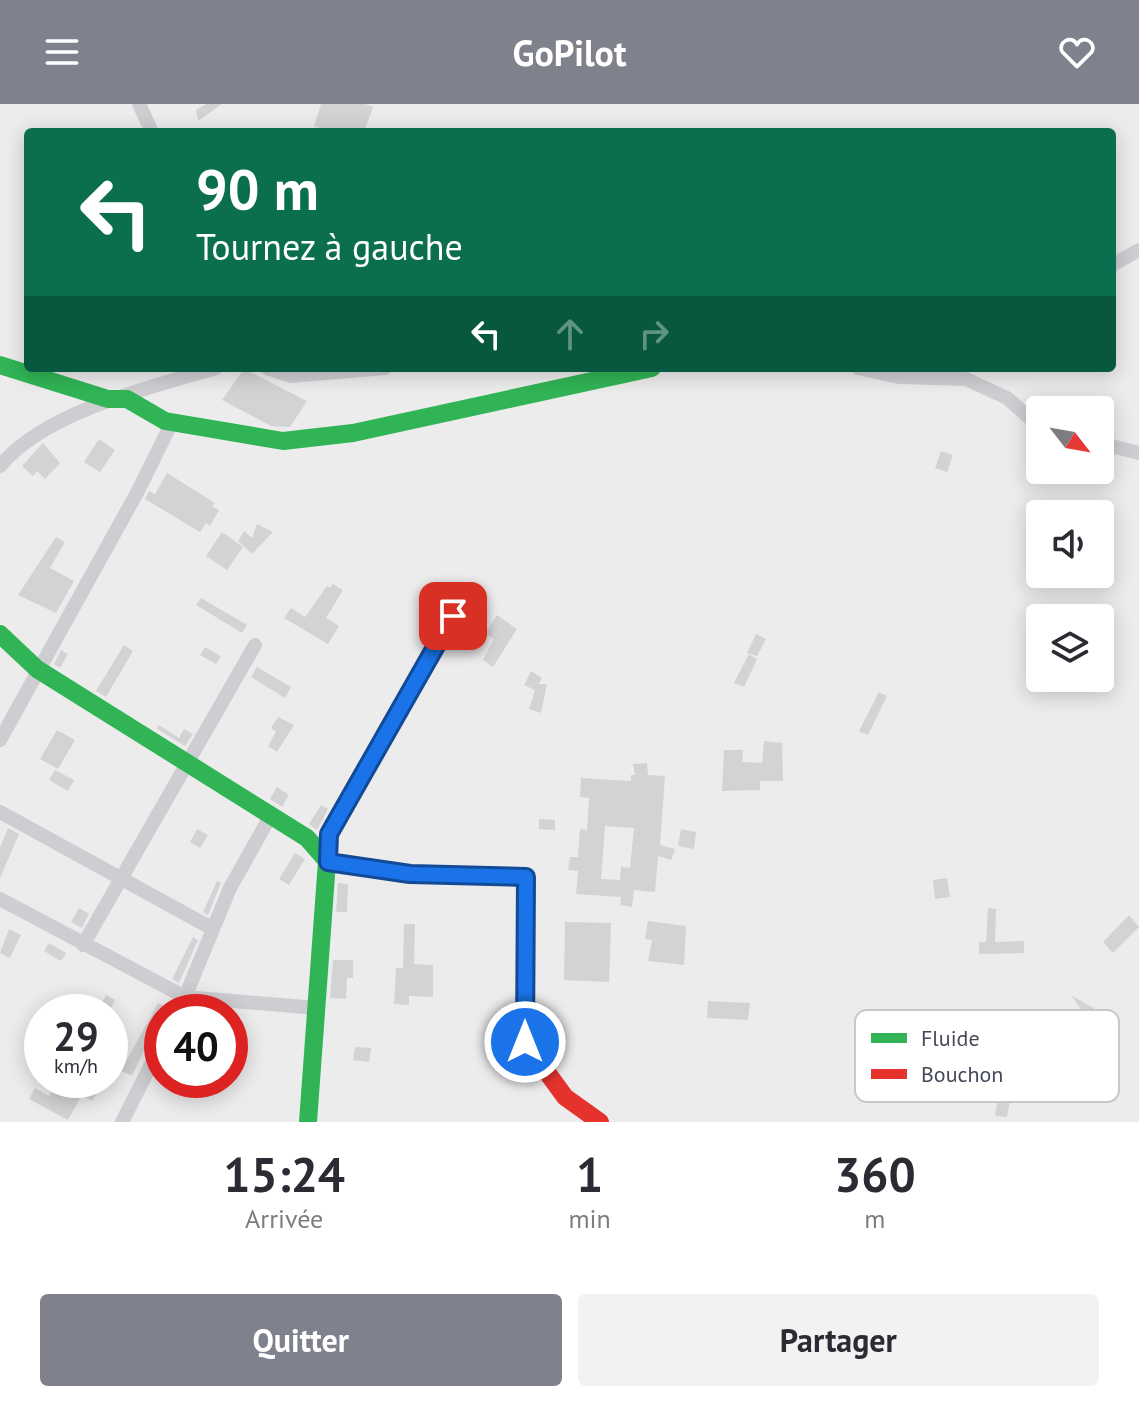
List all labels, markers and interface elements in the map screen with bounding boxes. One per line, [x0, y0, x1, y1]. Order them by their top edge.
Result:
text: GoPilot [512, 29, 627, 76]
icon: menu [40, 30, 84, 74]
icon: heart [1055, 30, 1099, 74]
text: 90 m [196, 153, 319, 225]
icon: left [64, 160, 168, 264]
text: Tournez à gauche [196, 223, 463, 270]
icon: left [464, 312, 508, 356]
icon: ahead [548, 312, 592, 356]
icon: right [632, 312, 676, 356]
north arrow [1026, 396, 1114, 484]
map controls [1026, 396, 1114, 692]
button: sound [1026, 500, 1114, 588]
pin [419, 582, 487, 650]
icon: arrive [431, 594, 475, 638]
button: layers [1026, 604, 1114, 692]
speed limit sign: 40 [144, 994, 248, 1098]
position arrow [483, 1000, 567, 1084]
text: 29 [53, 1010, 99, 1062]
legend [855, 1010, 1119, 1102]
text: Fluide [921, 1024, 980, 1052]
text: km/h [54, 1053, 98, 1079]
text: Bouchon [921, 1060, 1003, 1088]
text: 15:24 [223, 1143, 345, 1205]
text: 1 [576, 1143, 603, 1205]
text: 360 [834, 1143, 916, 1205]
text: Arrivée [245, 1202, 323, 1235]
text: min [568, 1202, 611, 1235]
text: m [864, 1202, 885, 1235]
button: Quitter [40, 1294, 562, 1386]
button: Partager [578, 1294, 1099, 1386]

